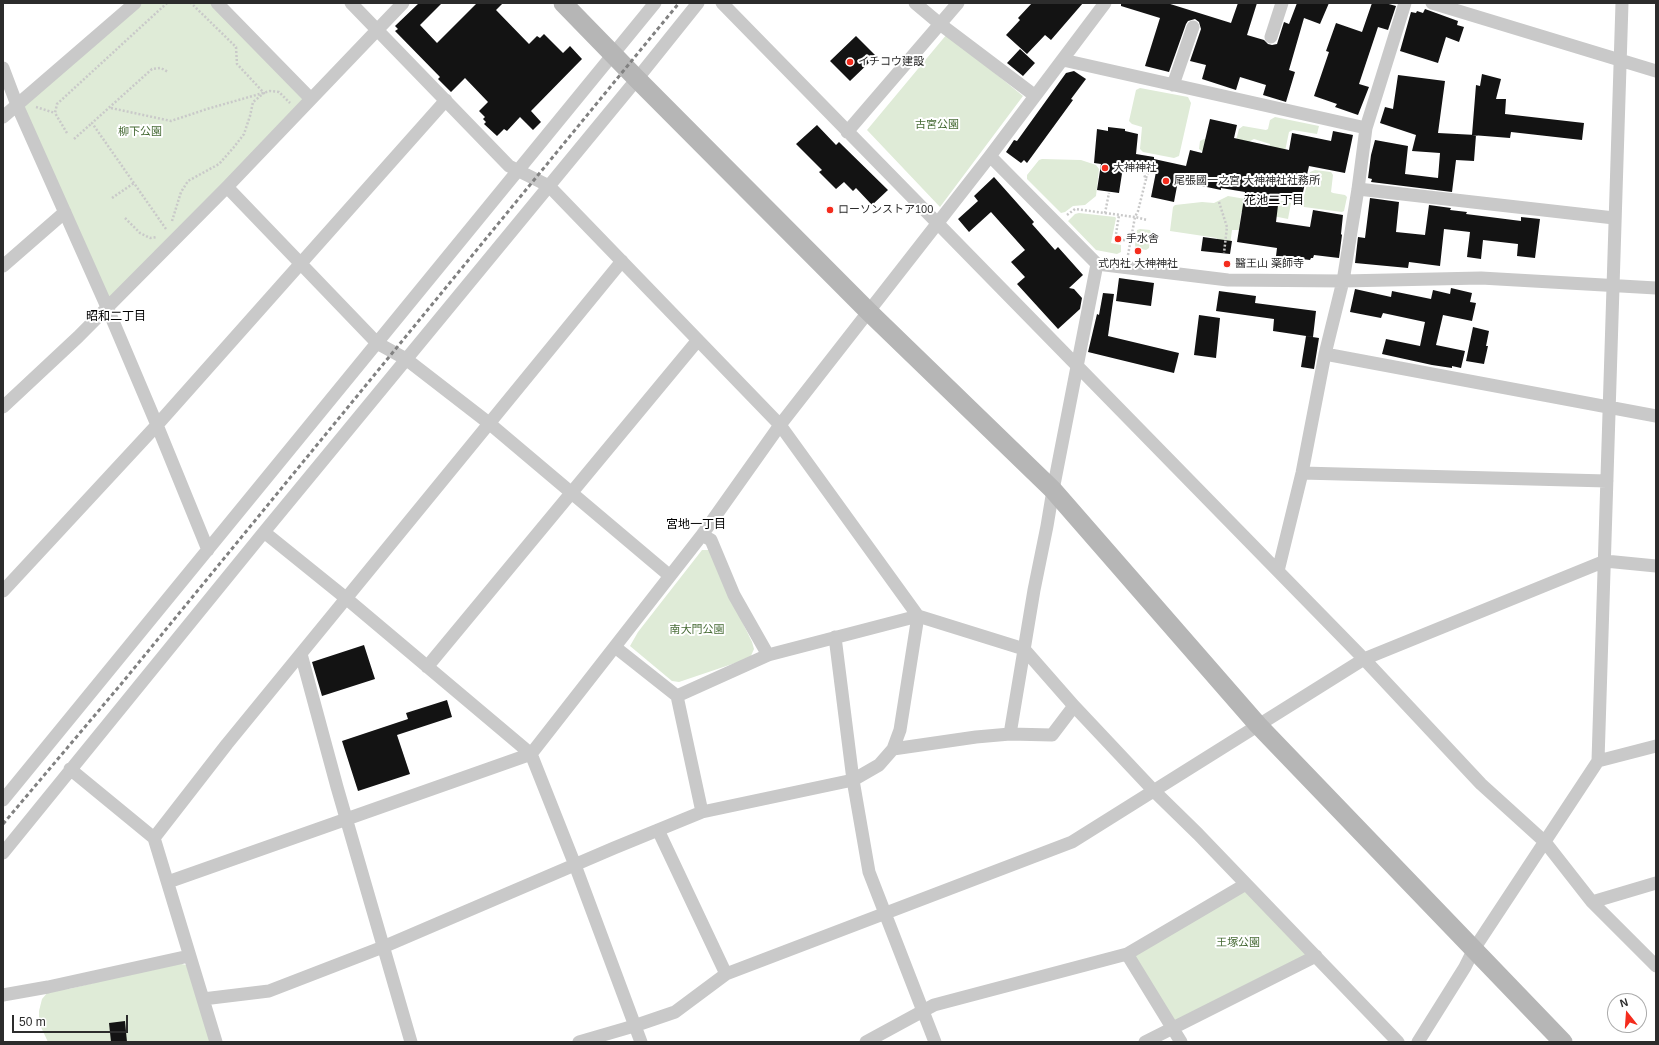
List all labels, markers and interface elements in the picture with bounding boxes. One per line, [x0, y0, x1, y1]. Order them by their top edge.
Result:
place label: イチコウ建設 [858, 55, 924, 69]
marker: イチコウ建設 [845, 57, 855, 67]
park label: 古宮公園 [915, 118, 959, 132]
park label: 柳下公園 [118, 125, 162, 139]
place label: 大神神社 [1113, 161, 1157, 175]
marker: 大神神社 [1100, 163, 1110, 173]
place label: 尾張國一之宮 大神神社社務所 [1174, 174, 1320, 188]
marker: 尾張國一之宮 大神神社社務所 [1161, 176, 1171, 186]
district label: 花池二丁目 [1244, 194, 1304, 208]
place label: ローソンストア100 [838, 203, 933, 217]
marker: ローソンストア100 [825, 205, 835, 215]
place label: 手水舎 [1126, 232, 1159, 246]
marker: 手水舎 [1113, 234, 1123, 244]
marker: 式内社 大神神社 [1133, 246, 1143, 256]
place label: 式内社 大神神社 [1098, 257, 1178, 271]
place label: 醫王山 薬師寺 [1235, 257, 1304, 271]
marker: 醫王山 薬師寺 [1222, 259, 1232, 269]
district label: 昭和二丁目 [86, 310, 146, 324]
district label: 宮地一丁目 [666, 518, 726, 532]
park label: 南大門公園 [670, 623, 724, 637]
park label: 王塚公園 [1216, 936, 1260, 950]
north arrow [1607, 993, 1647, 1033]
text: N [1618, 996, 1629, 1009]
scale bar [14, 1007, 130, 1033]
text: 50 m [19, 1015, 46, 1029]

